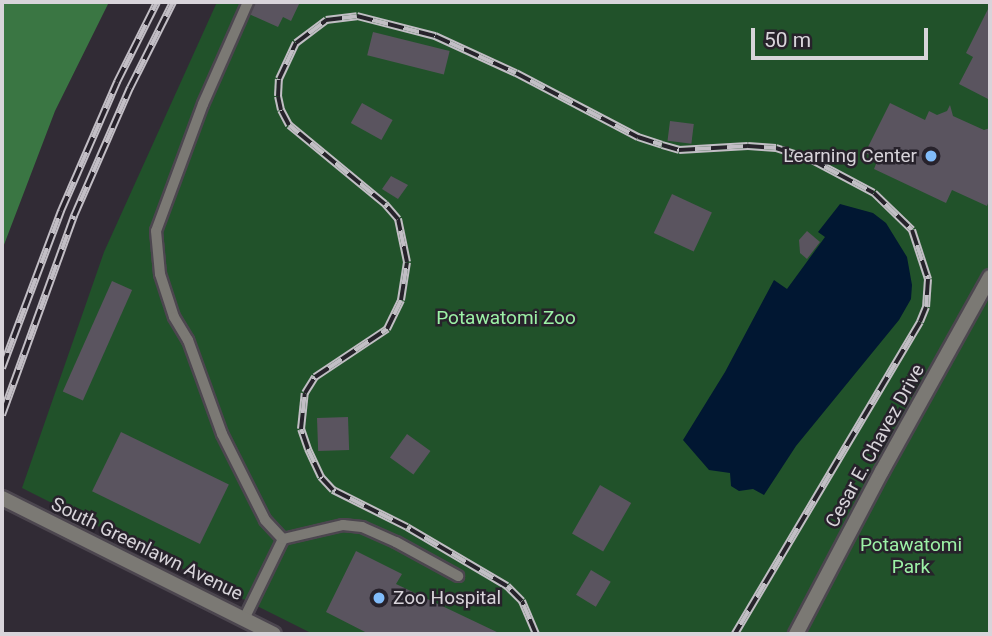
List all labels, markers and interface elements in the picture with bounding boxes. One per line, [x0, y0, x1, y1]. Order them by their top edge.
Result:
scale bar [754, 14, 931, 58]
text: 50 m [764, 28, 811, 52]
place label: Learning Center [783, 145, 917, 167]
marker: Learning Center [923, 148, 939, 164]
park label: Potawatomi Zoo [436, 307, 576, 329]
street label: Cesar E. Chavez Drive [821, 360, 929, 532]
street label: South Greenlawn Avenue [47, 493, 247, 605]
park label: Potawatomi Park [860, 534, 962, 578]
place label: Zoo Hospital [393, 587, 501, 609]
marker: Zoo Hospital [371, 590, 387, 606]

